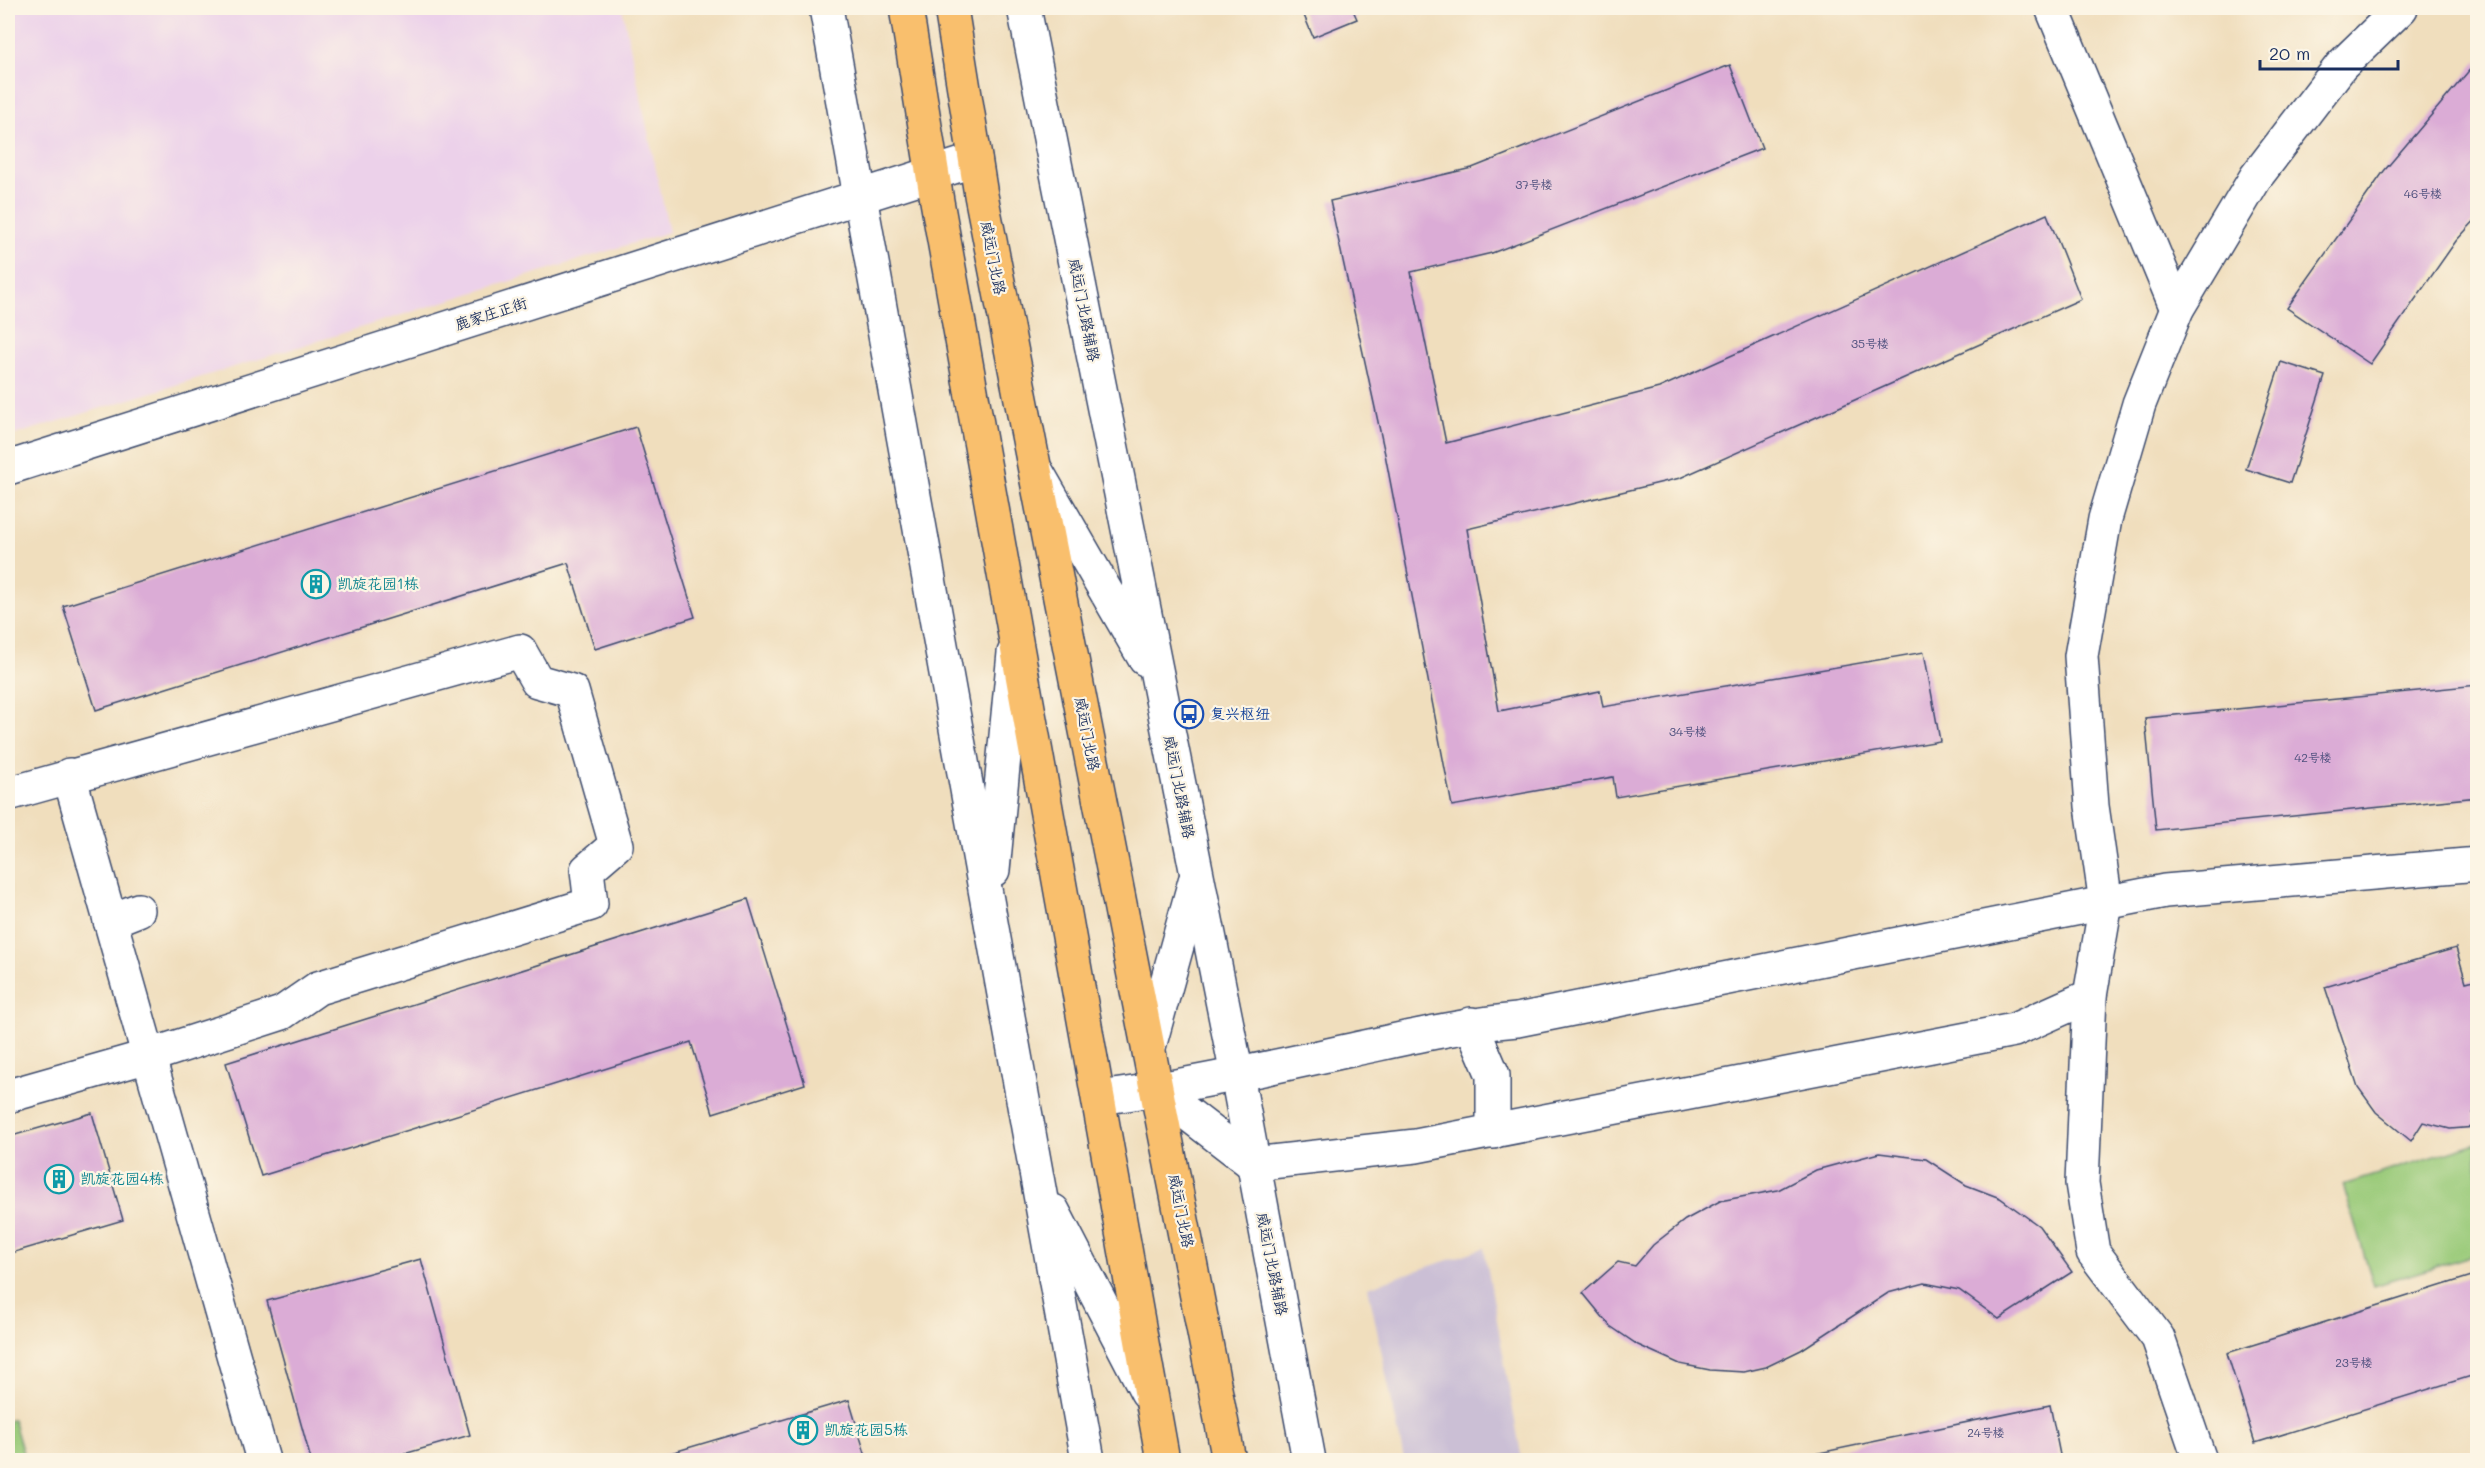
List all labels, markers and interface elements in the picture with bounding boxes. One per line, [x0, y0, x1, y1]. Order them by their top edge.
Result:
scale bar [2260, 33, 2398, 71]
text: 20 m [2269, 41, 2310, 65]
house number: 37号楼 [1515, 176, 1553, 192]
house number: 46号楼 [2404, 185, 2442, 201]
street label: 威远门北路 [977, 219, 1011, 297]
street label: 威远门北路辅路 [1065, 256, 1105, 363]
street label: 鹿家庄正街 [452, 292, 529, 334]
house number: 35号楼 [1851, 335, 1889, 351]
building icon: 凯旋花园1栋 [300, 568, 332, 600]
place label: 凯旋花园1栋 [337, 573, 419, 593]
street label: 威远门北路 [1071, 695, 1105, 773]
bus stop icon: 复兴枢纽 [1173, 698, 1205, 730]
place label: 复兴枢纽 [1210, 703, 1270, 723]
house number: 34号楼 [1669, 723, 1707, 739]
street label: 威远门北路辅路 [1160, 733, 1200, 840]
house number: 42号楼 [2294, 749, 2332, 765]
building icon: 凯旋花园4栋 [43, 1163, 75, 1195]
place label: 凯旋花园4栋 [80, 1168, 164, 1188]
street label: 威远门北路 [1165, 1172, 1199, 1250]
street label: 威远门北路辅路 [1253, 1210, 1293, 1317]
house number: 23号楼 [2335, 1354, 2373, 1370]
building icon: 凯旋花园5栋 [787, 1414, 819, 1446]
place label: 凯旋花园5栋 [824, 1419, 908, 1439]
house number: 24号楼 [1967, 1424, 2005, 1440]

